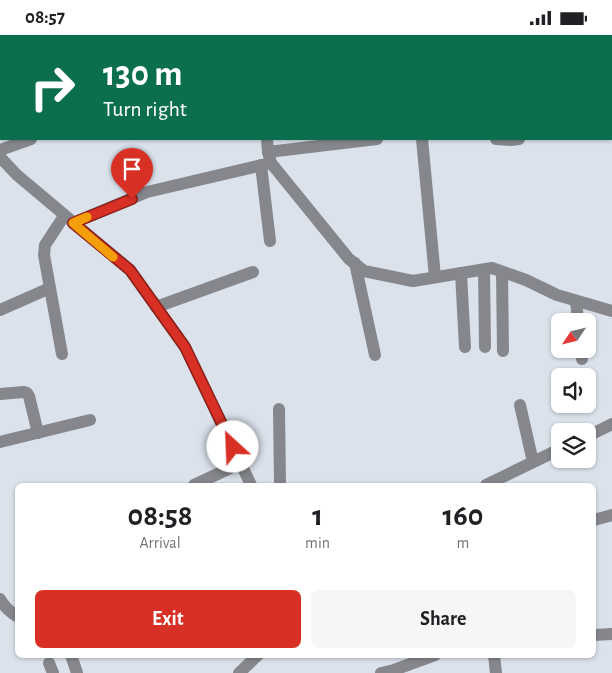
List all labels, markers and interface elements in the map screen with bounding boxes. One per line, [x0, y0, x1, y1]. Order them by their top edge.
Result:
text: 08:57 [25, 8, 65, 27]
icon: right [20, 55, 85, 120]
text: 130 m [103, 57, 182, 92]
text: Turn right [103, 98, 187, 120]
pin [111, 148, 153, 199]
icon: arrive [118, 155, 146, 183]
north arrow [551, 313, 596, 357]
map controls [551, 313, 596, 468]
button: sound [551, 368, 596, 413]
position arrow [206, 420, 258, 472]
button: layers [551, 423, 596, 468]
text: 08:58 [128, 501, 193, 531]
text: 1 [312, 501, 323, 531]
text: 160 [443, 501, 483, 531]
text: Arrival [139, 535, 181, 551]
text: min [305, 535, 330, 551]
text: m [457, 535, 469, 551]
button: Exit [35, 590, 301, 648]
button: Share [311, 590, 576, 648]

